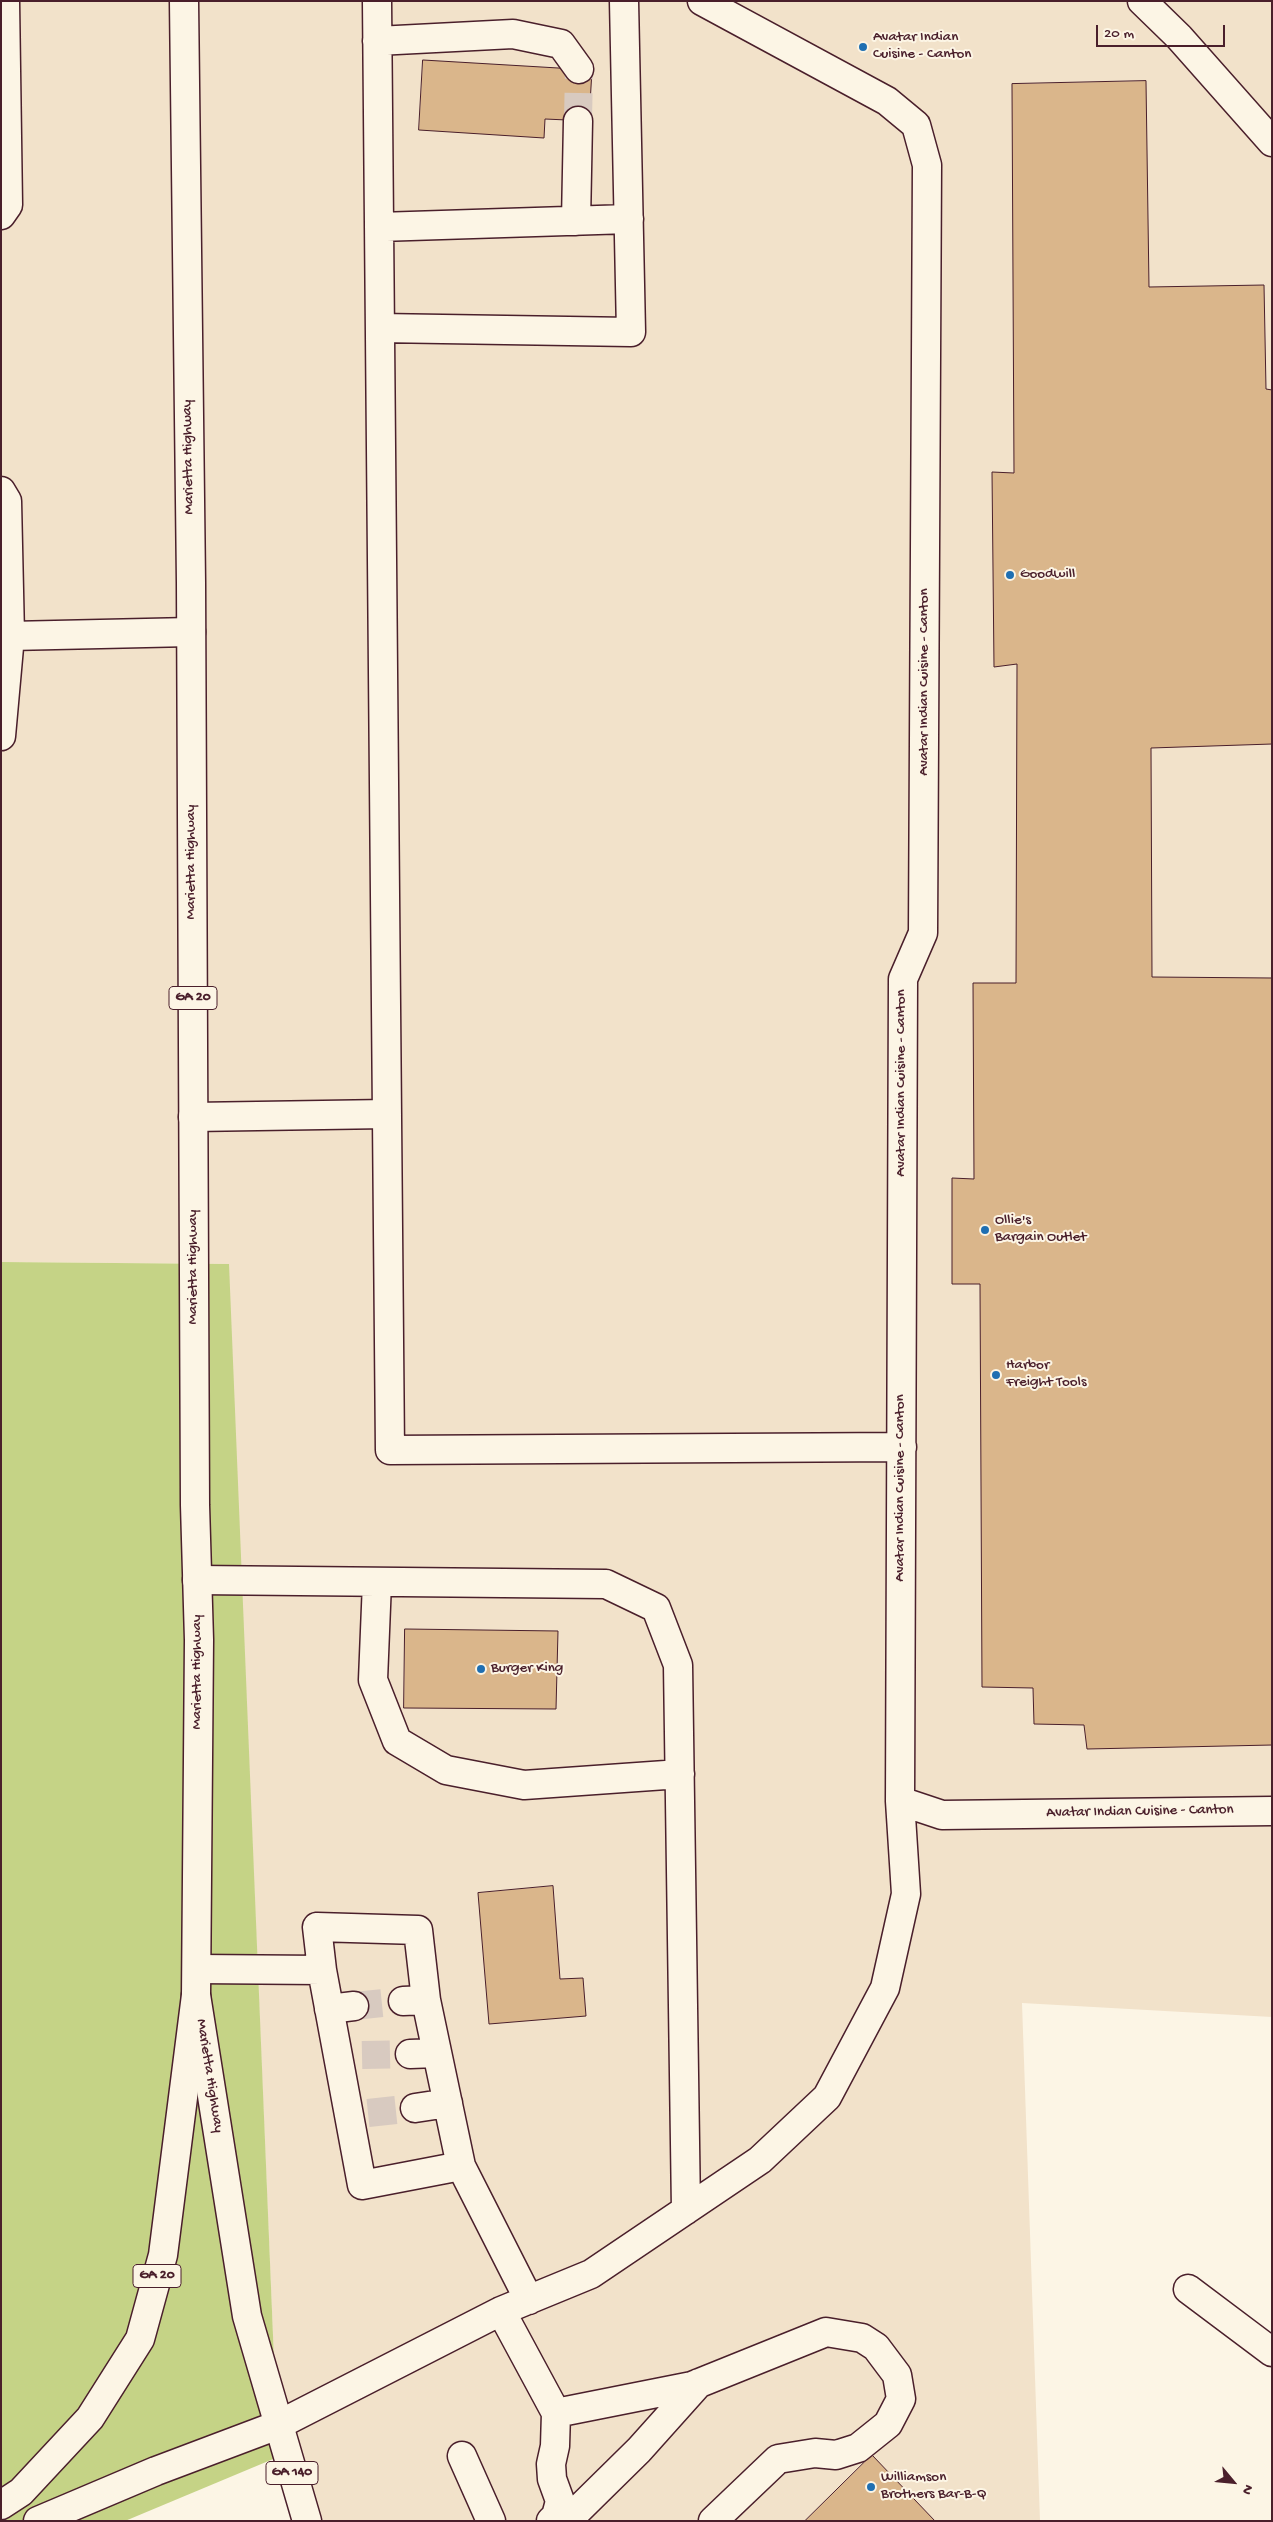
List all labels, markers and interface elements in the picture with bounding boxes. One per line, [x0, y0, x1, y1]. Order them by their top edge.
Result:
scale bar [1098, 15, 1227, 47]
text: 20 m [1104, 25, 1134, 43]
place label: Avatar Indian Cuisine - Canton [873, 29, 971, 64]
marker: Avatar Indian Cuisine - Canton [857, 41, 869, 53]
street label: Marietta Highway [179, 399, 199, 515]
place label: Goodwill [1020, 566, 1075, 584]
marker: Goodwill [1004, 569, 1016, 581]
street label: Avatar Indian Cuisine - Canton [916, 588, 934, 776]
street label: Marietta Highway [183, 805, 201, 919]
road number: GA 20 [169, 986, 217, 1010]
street label: Avatar Indian Cuisine - Canton [893, 989, 911, 1177]
street label: Marietta Highway [185, 1210, 203, 1324]
place label: Ollie's Bargain Outlet [995, 1212, 1086, 1247]
marker: Ollie's Bargain Outlet [979, 1224, 991, 1236]
place label: Harbor Freight Tools [1006, 1357, 1086, 1392]
marker: Harbor Freight Tools [990, 1369, 1002, 1381]
street label: Avatar Indian Cuisine - Canton [892, 1394, 910, 1582]
street label: Marietta Highway [189, 1615, 207, 1729]
place label: Burger King [491, 1660, 563, 1678]
marker: Burger King [475, 1663, 487, 1675]
street label: Avatar Indian Cuisine - Canton [1046, 1801, 1234, 1823]
street label: Marietta Highway [191, 2018, 227, 2134]
road number: GA 20 [133, 2264, 181, 2288]
north arrow [1208, 2457, 1258, 2507]
road number: GA 140 [266, 2462, 318, 2484]
place label: Williamson Brothers Bar-B-Q [881, 2469, 987, 2504]
marker: Williamson Brothers Bar-B-Q [865, 2481, 877, 2493]
text: N [1237, 2481, 1256, 2497]

